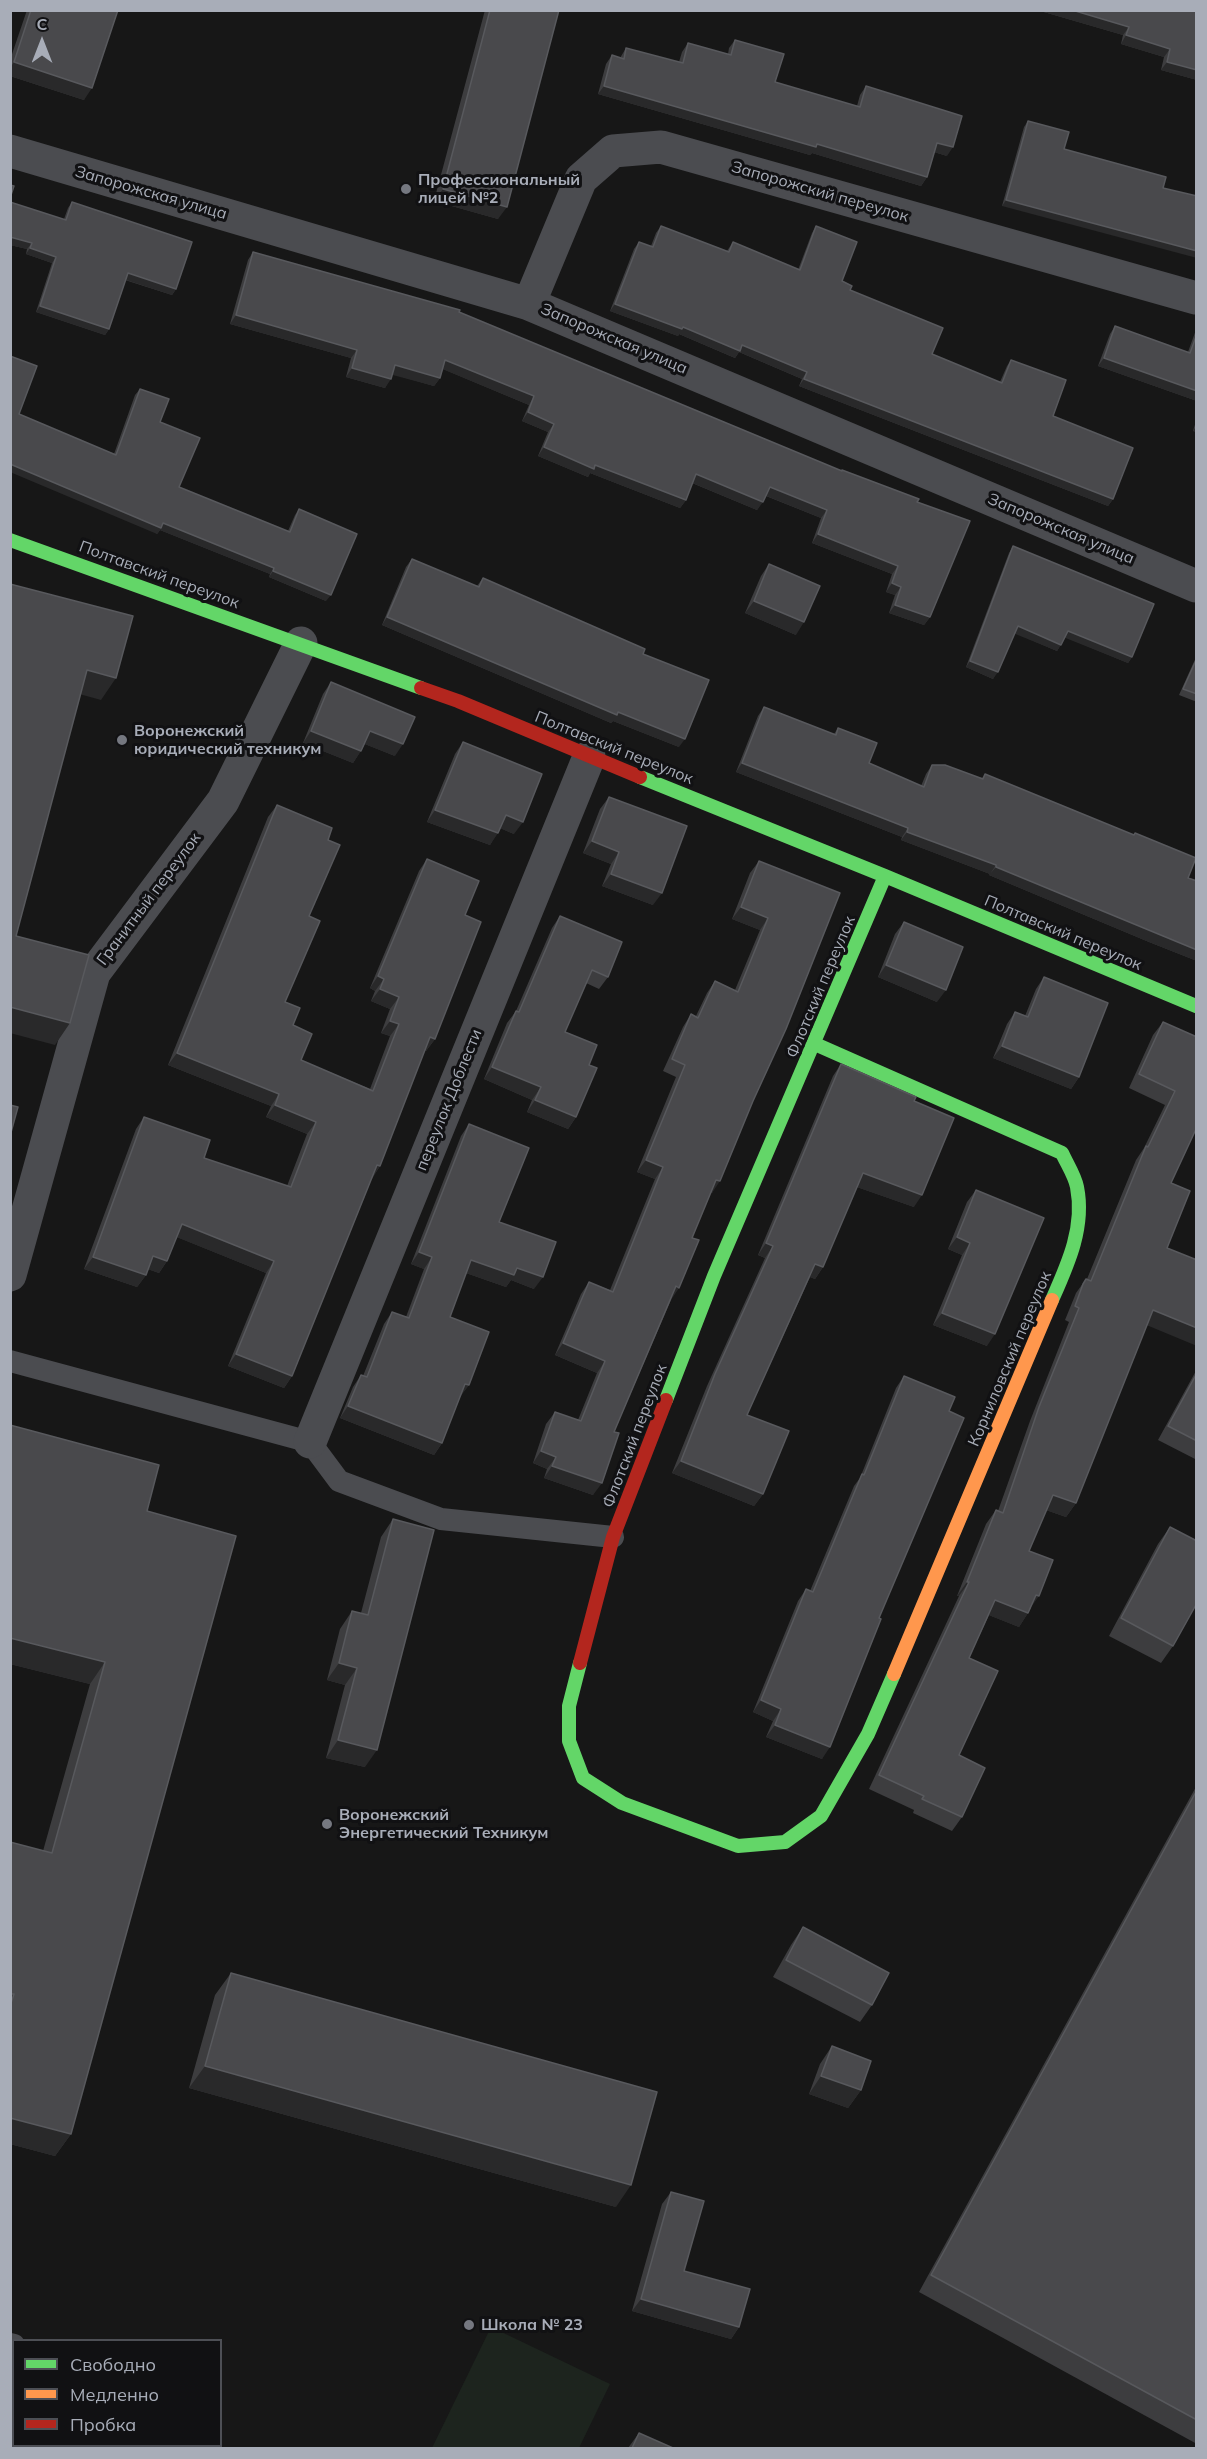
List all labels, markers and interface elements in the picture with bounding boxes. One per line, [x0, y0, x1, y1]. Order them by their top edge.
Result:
north arrow [12, 12, 72, 72]
text: С [37, 14, 47, 34]
street label: Запорожский переулок [729, 158, 911, 226]
street label: Запорожская улица [73, 162, 229, 224]
place label: Профессиональный лицей №2 [418, 170, 580, 208]
marker: Профессиональный лицей №2 [399, 182, 413, 196]
street label: Запорожская улица [538, 299, 690, 379]
street label: Запорожская улица [985, 489, 1137, 569]
street label: Полтавский переулок [76, 537, 242, 613]
street label: Полтавский переулок [532, 707, 696, 789]
place label: Воронежский юридический техникум [134, 721, 322, 759]
marker: Воронежский юридический техникум [115, 733, 129, 747]
street label: Гранитный переулок [93, 829, 205, 969]
street label: Полтавский переулок [981, 891, 1145, 975]
street label: Флотский переулок [782, 913, 860, 1061]
street label: переулок Доблести [412, 1026, 486, 1174]
street label: Корниловский переулок [964, 1269, 1056, 1449]
street label: Флотский переулок [599, 1362, 671, 1510]
place label: Воронежский Энергетический Техникум [339, 1805, 548, 1843]
marker: Воронежский Энергетический Техникум [320, 1817, 334, 1831]
place label: Школа № 23 [481, 2315, 583, 2335]
marker: Школа № 23 [462, 2318, 476, 2332]
legend [12, 2339, 222, 2447]
text: Свободно [70, 2353, 156, 2376]
text: Медленно [70, 2383, 159, 2406]
text: Пробка [70, 2413, 136, 2436]

